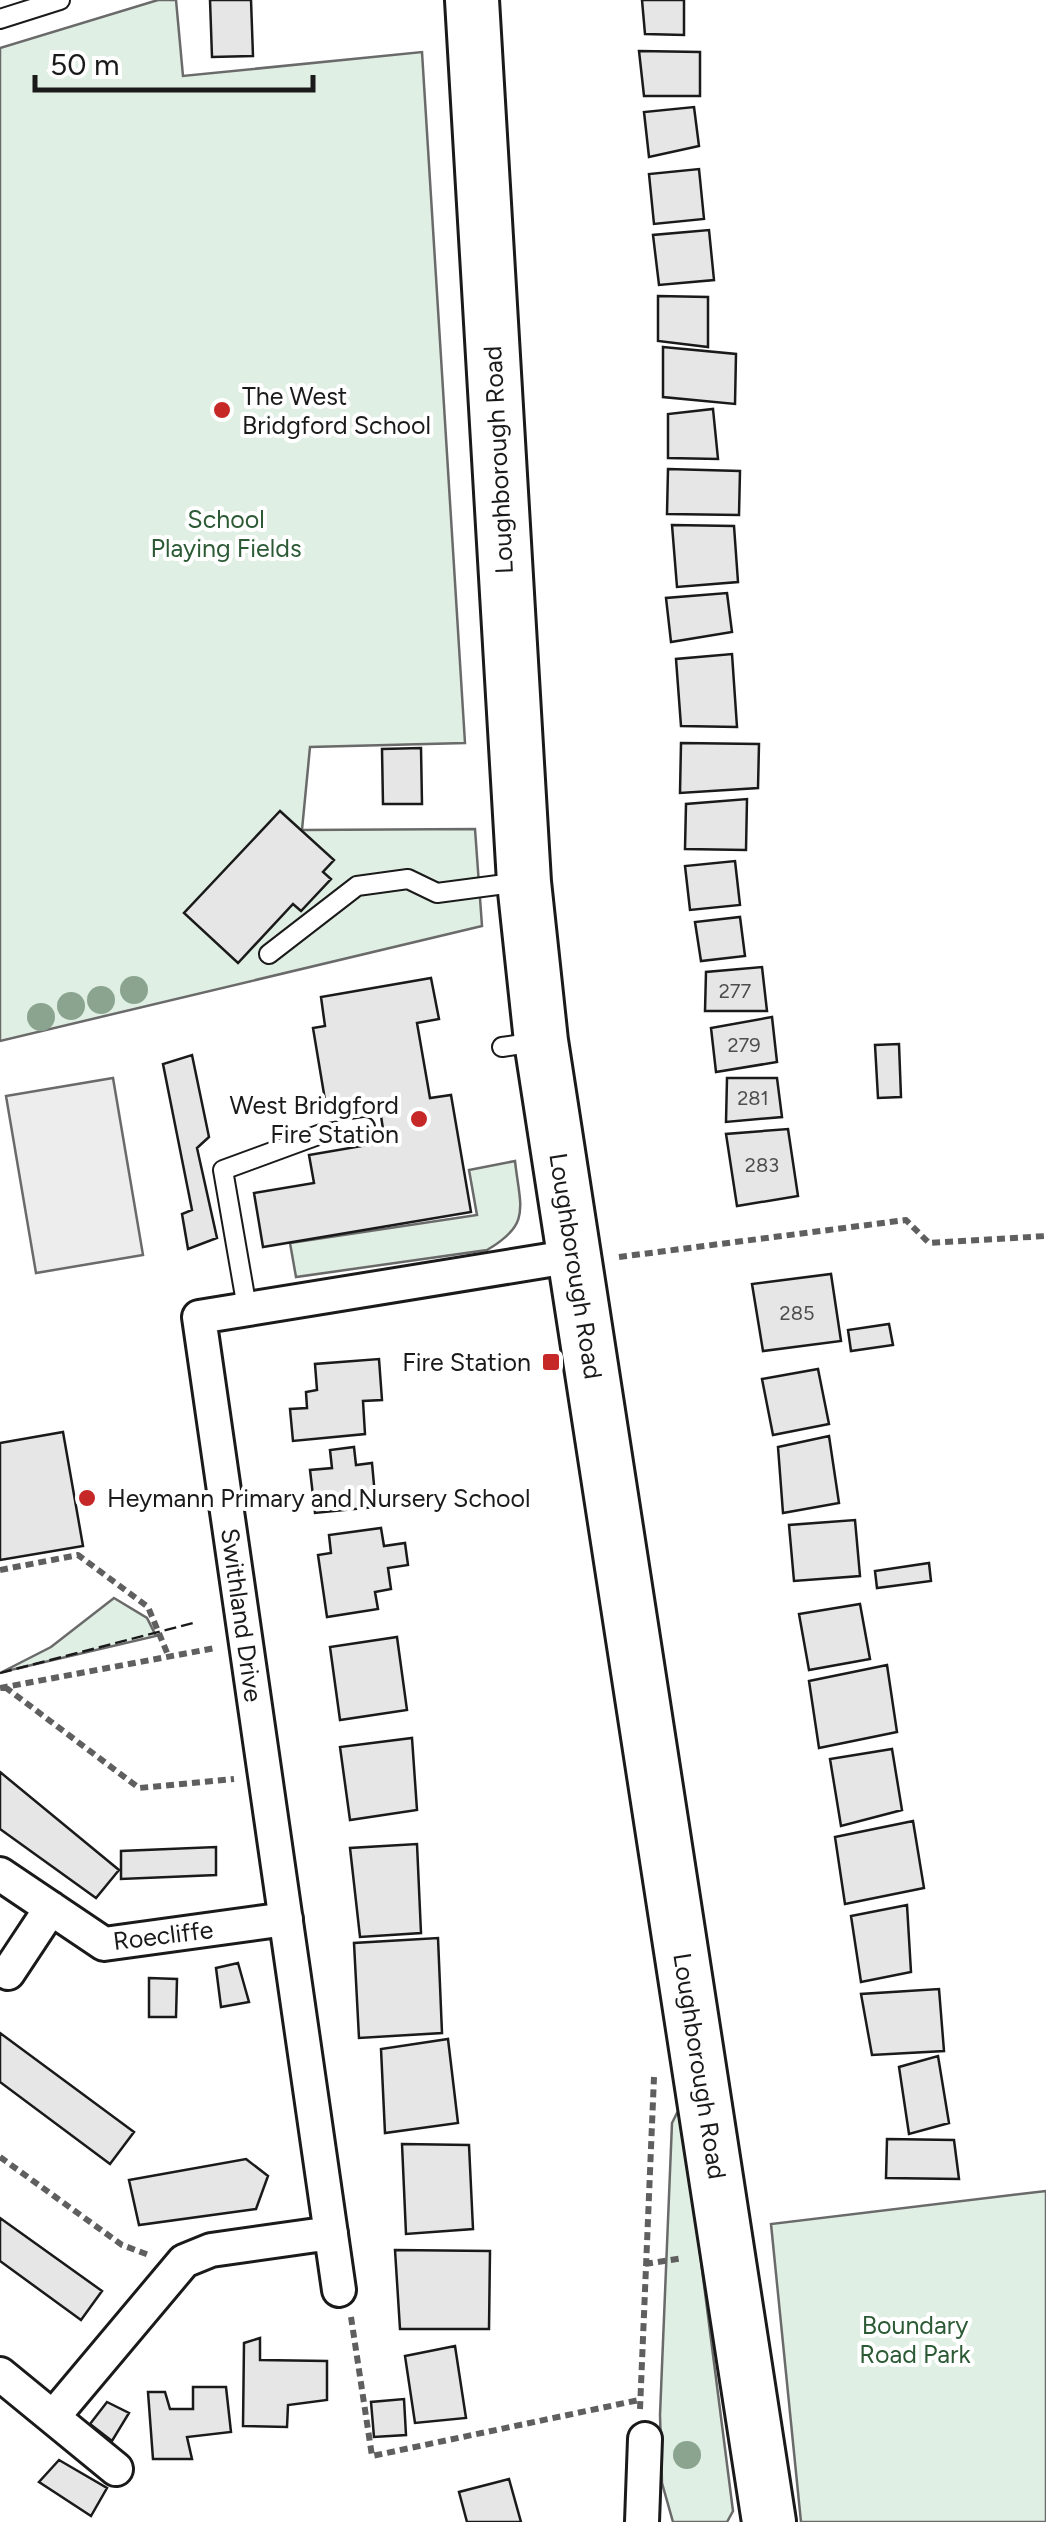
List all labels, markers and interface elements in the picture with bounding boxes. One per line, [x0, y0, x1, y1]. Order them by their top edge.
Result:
scale bar [35, 30, 312, 92]
text: 50 m [50, 46, 119, 83]
street label: Loughborough Road [477, 345, 519, 575]
place label: The West Bridgford School [242, 381, 431, 440]
marker: The West Bridgford School [211, 399, 233, 421]
park label: School Playing Fields [150, 504, 302, 563]
house number: 277 [719, 979, 752, 1003]
house number: 279 [727, 1033, 761, 1057]
house number: 281 [737, 1086, 769, 1110]
place label: West Bridgford Fire Station [229, 1090, 399, 1149]
marker: West Bridgford Fire Station [408, 1108, 430, 1130]
street label: Loughborough Road [543, 1151, 609, 1381]
house number: 283 [745, 1153, 779, 1177]
house number: 285 [780, 1301, 814, 1325]
place label: Fire Station [402, 1347, 531, 1377]
marker: Fire Station [540, 1351, 562, 1373]
place label: Heymann Primary and Nursery School [107, 1483, 530, 1513]
marker: Heymann Primary and Nursery School [76, 1487, 98, 1509]
street label: Swithland Drive [215, 1526, 269, 1704]
street label: Roecliffe [111, 1914, 215, 1956]
street label: Loughborough Road [667, 1951, 733, 2181]
park label: Boundary Road Park [859, 2310, 972, 2369]

